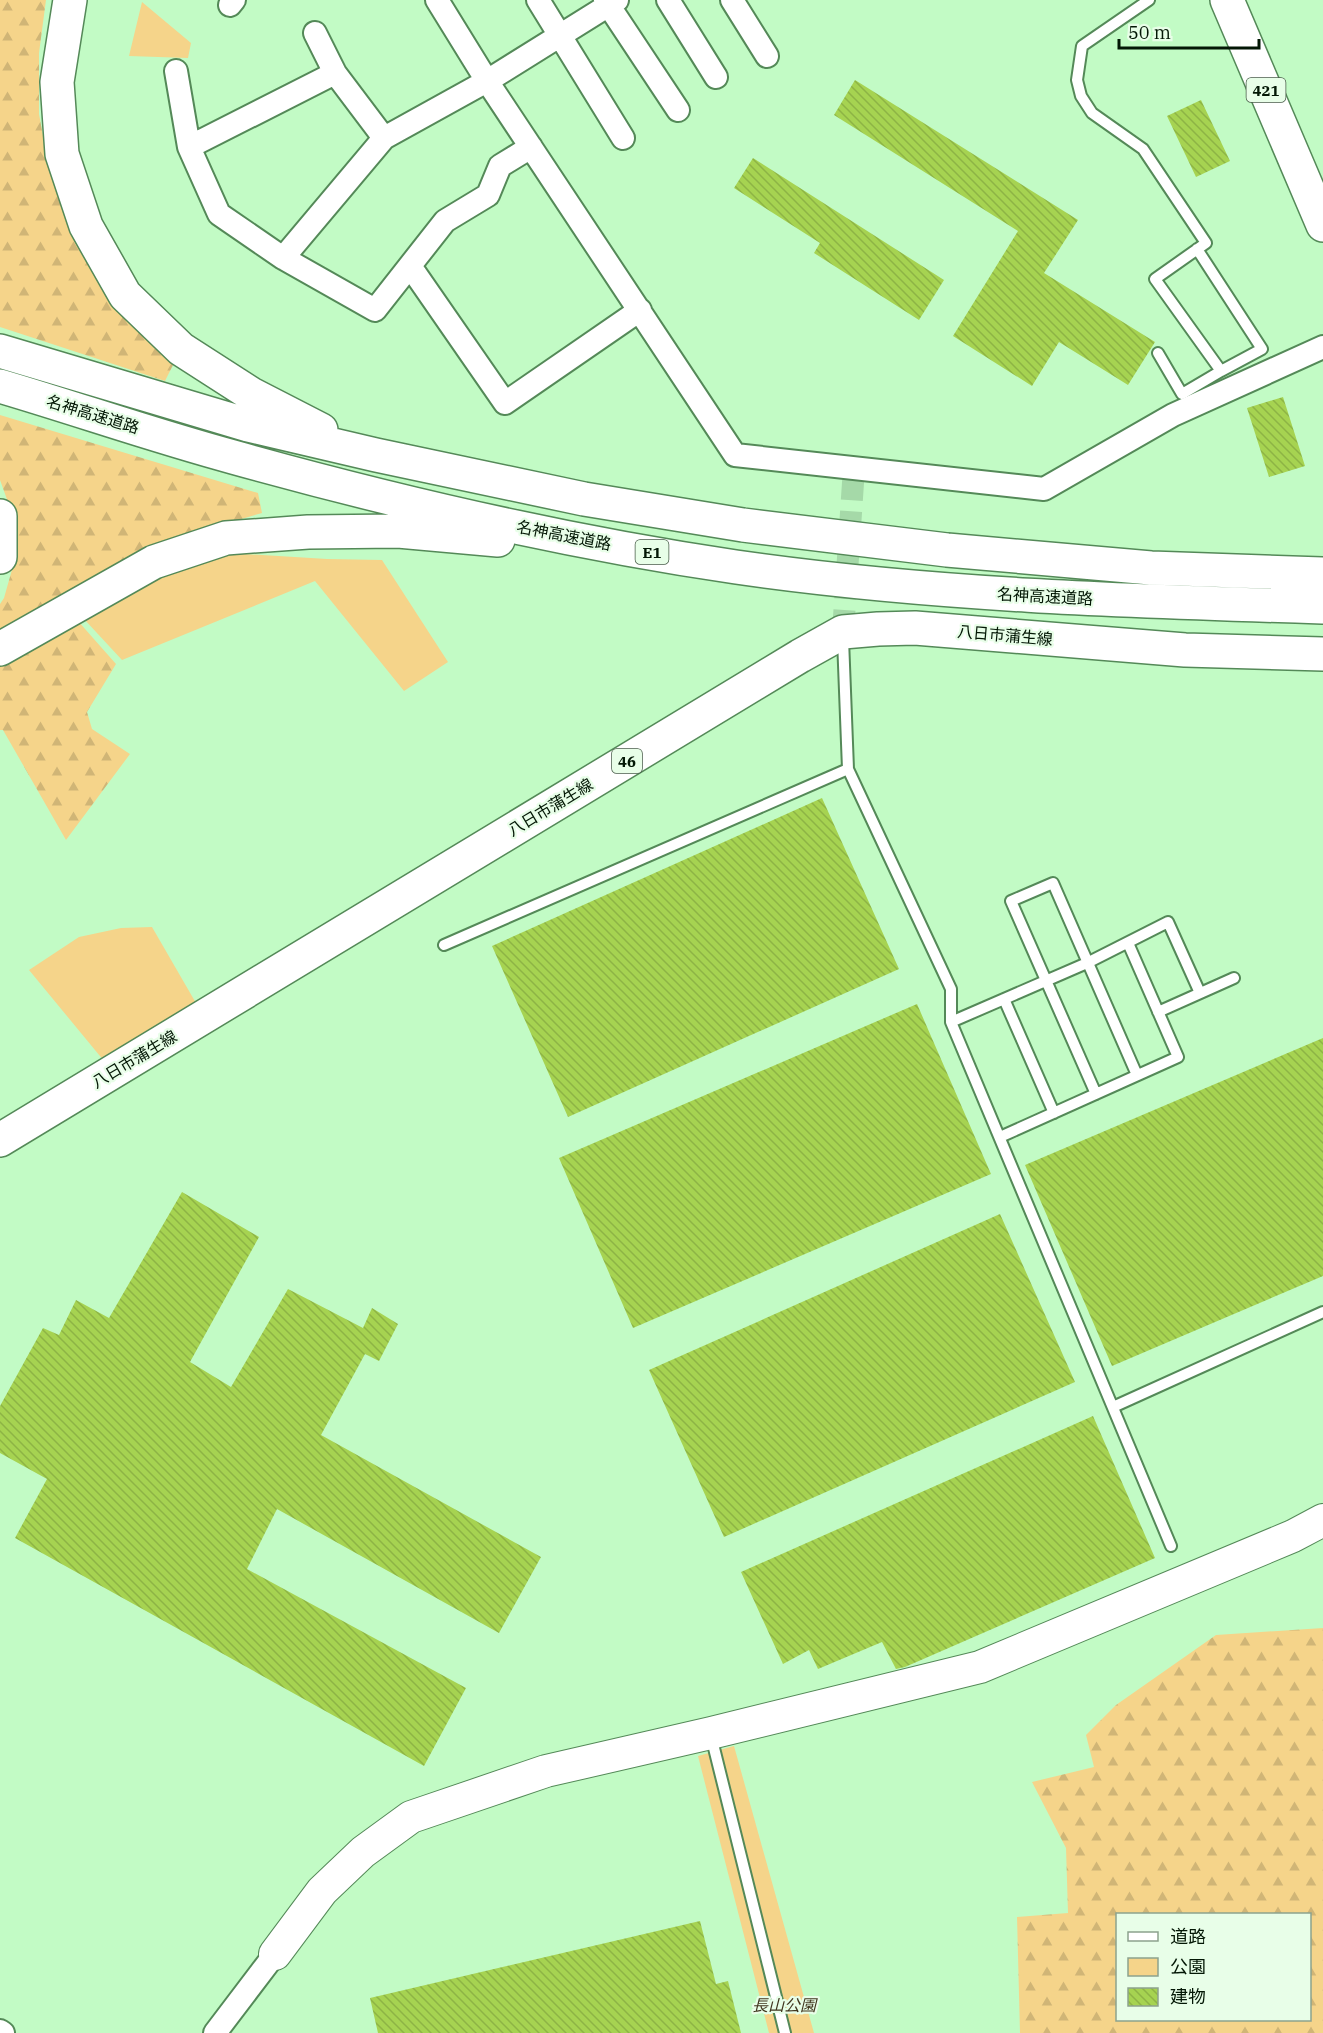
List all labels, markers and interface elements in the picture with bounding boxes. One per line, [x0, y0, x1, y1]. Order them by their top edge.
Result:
scale bar [1119, 12, 1258, 50]
text: 50 m [1128, 21, 1171, 44]
road number: 421 [1246, 78, 1286, 102]
street label: 名神高速道路 [44, 390, 142, 438]
street label: 名神高速道路 [515, 516, 613, 554]
road number: E1 [636, 540, 668, 564]
street label: 名神高速道路 [997, 584, 1093, 608]
street label: 八日市蒲生線 [956, 621, 1054, 649]
road number: 46 [612, 749, 642, 773]
street label: 八日市蒲生線 [504, 774, 596, 840]
street label: 八日市蒲生線 [88, 1026, 180, 1092]
legend [1116, 1913, 1311, 2021]
text: 道路 [1170, 1925, 1206, 1948]
text: 公園 [1170, 1955, 1206, 1978]
text: 建物 [1170, 1985, 1206, 2008]
park label: 長山公園 [752, 1995, 818, 2015]

